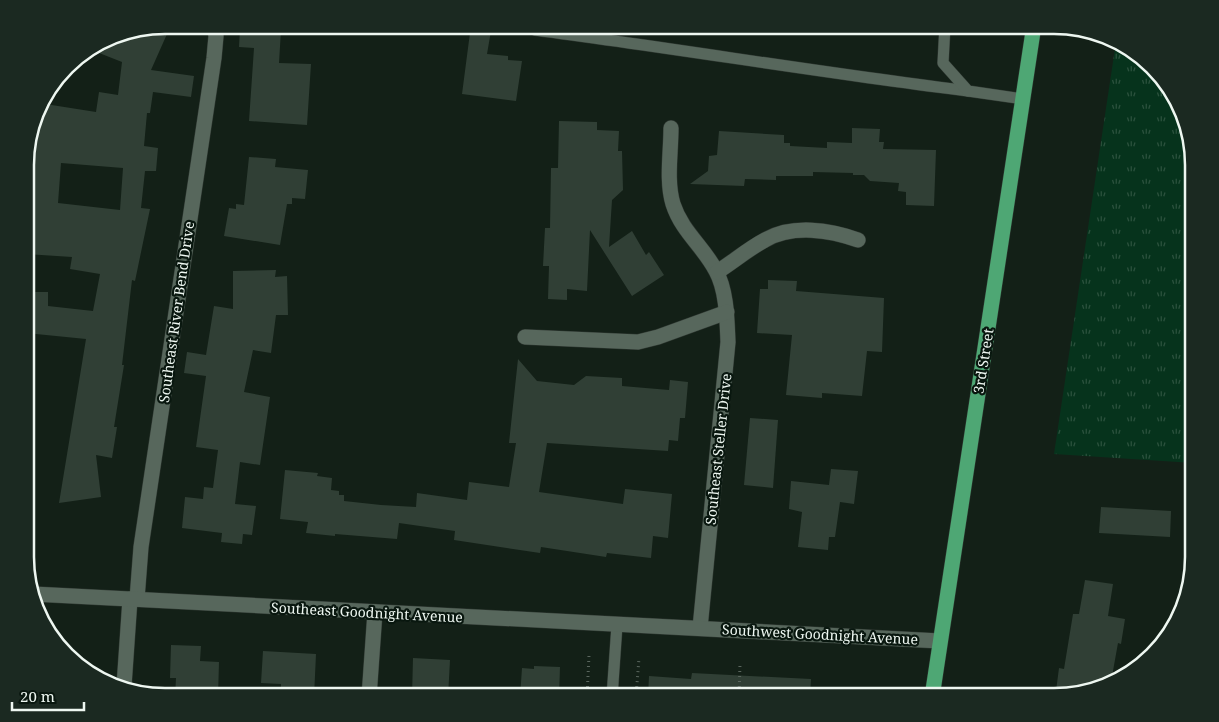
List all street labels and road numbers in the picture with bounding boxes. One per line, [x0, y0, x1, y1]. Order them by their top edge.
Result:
street label: Southeast River Bend Drive [154, 220, 198, 404]
street label: 3rd Street [968, 327, 998, 395]
street label: Southeast Steller Drive [701, 372, 735, 526]
street label: Southeast Goodnight Avenue [271, 597, 463, 627]
street label: Southwest Goodnight Avenue [722, 619, 918, 649]

